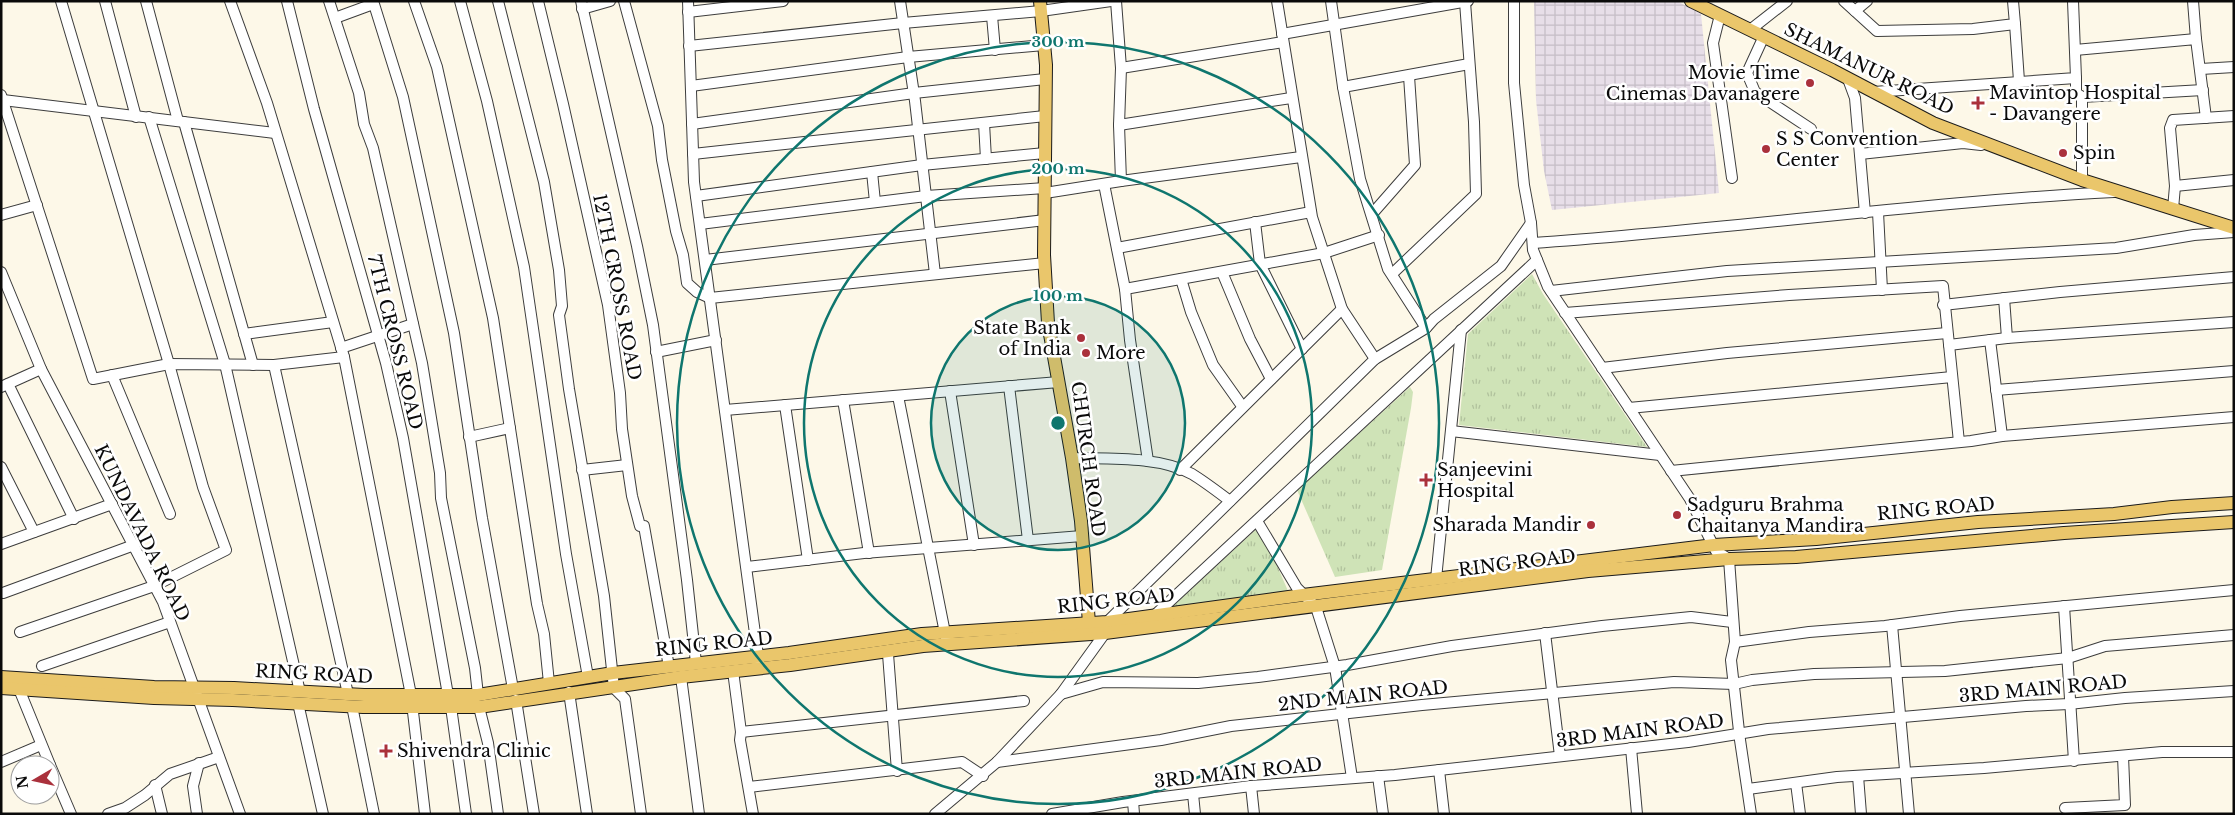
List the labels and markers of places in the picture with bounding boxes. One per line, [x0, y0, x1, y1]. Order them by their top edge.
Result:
place label: Movie Time Cinemas Davanagere [1606, 62, 1800, 105]
marker: Movie Time Cinemas Davanagere [1804, 77, 1816, 89]
place label: Mavintop Hospital - Davangere [1989, 82, 2161, 125]
marker: Mavintop Hospital - Davangere [1971, 96, 1985, 110]
place label: S S Convention Center [1776, 128, 1918, 171]
place label: Spin [2073, 142, 2115, 164]
marker: S S Convention Center [1760, 143, 1772, 155]
marker: Spin [2057, 147, 2069, 159]
place label: State Bank of India [973, 317, 1071, 360]
marker: State Bank of India [1075, 332, 1087, 344]
place label: More [1096, 342, 1146, 364]
marker: More [1080, 347, 1092, 359]
centre of rings [1049, 414, 1067, 432]
place label: Sanjeevini Hospital [1437, 459, 1533, 502]
marker: Sanjeevini Hospital [1419, 473, 1433, 487]
place label: Sadguru Brahma Chaitanya Mandira [1687, 494, 1864, 537]
marker: Sadguru Brahma Chaitanya Mandira [1671, 509, 1683, 521]
place label: Sharada Mandir [1433, 514, 1581, 536]
marker: Sharada Mandir [1585, 519, 1597, 531]
place label: Shivendra Clinic [397, 740, 551, 762]
marker: Shivendra Clinic [379, 744, 393, 758]

